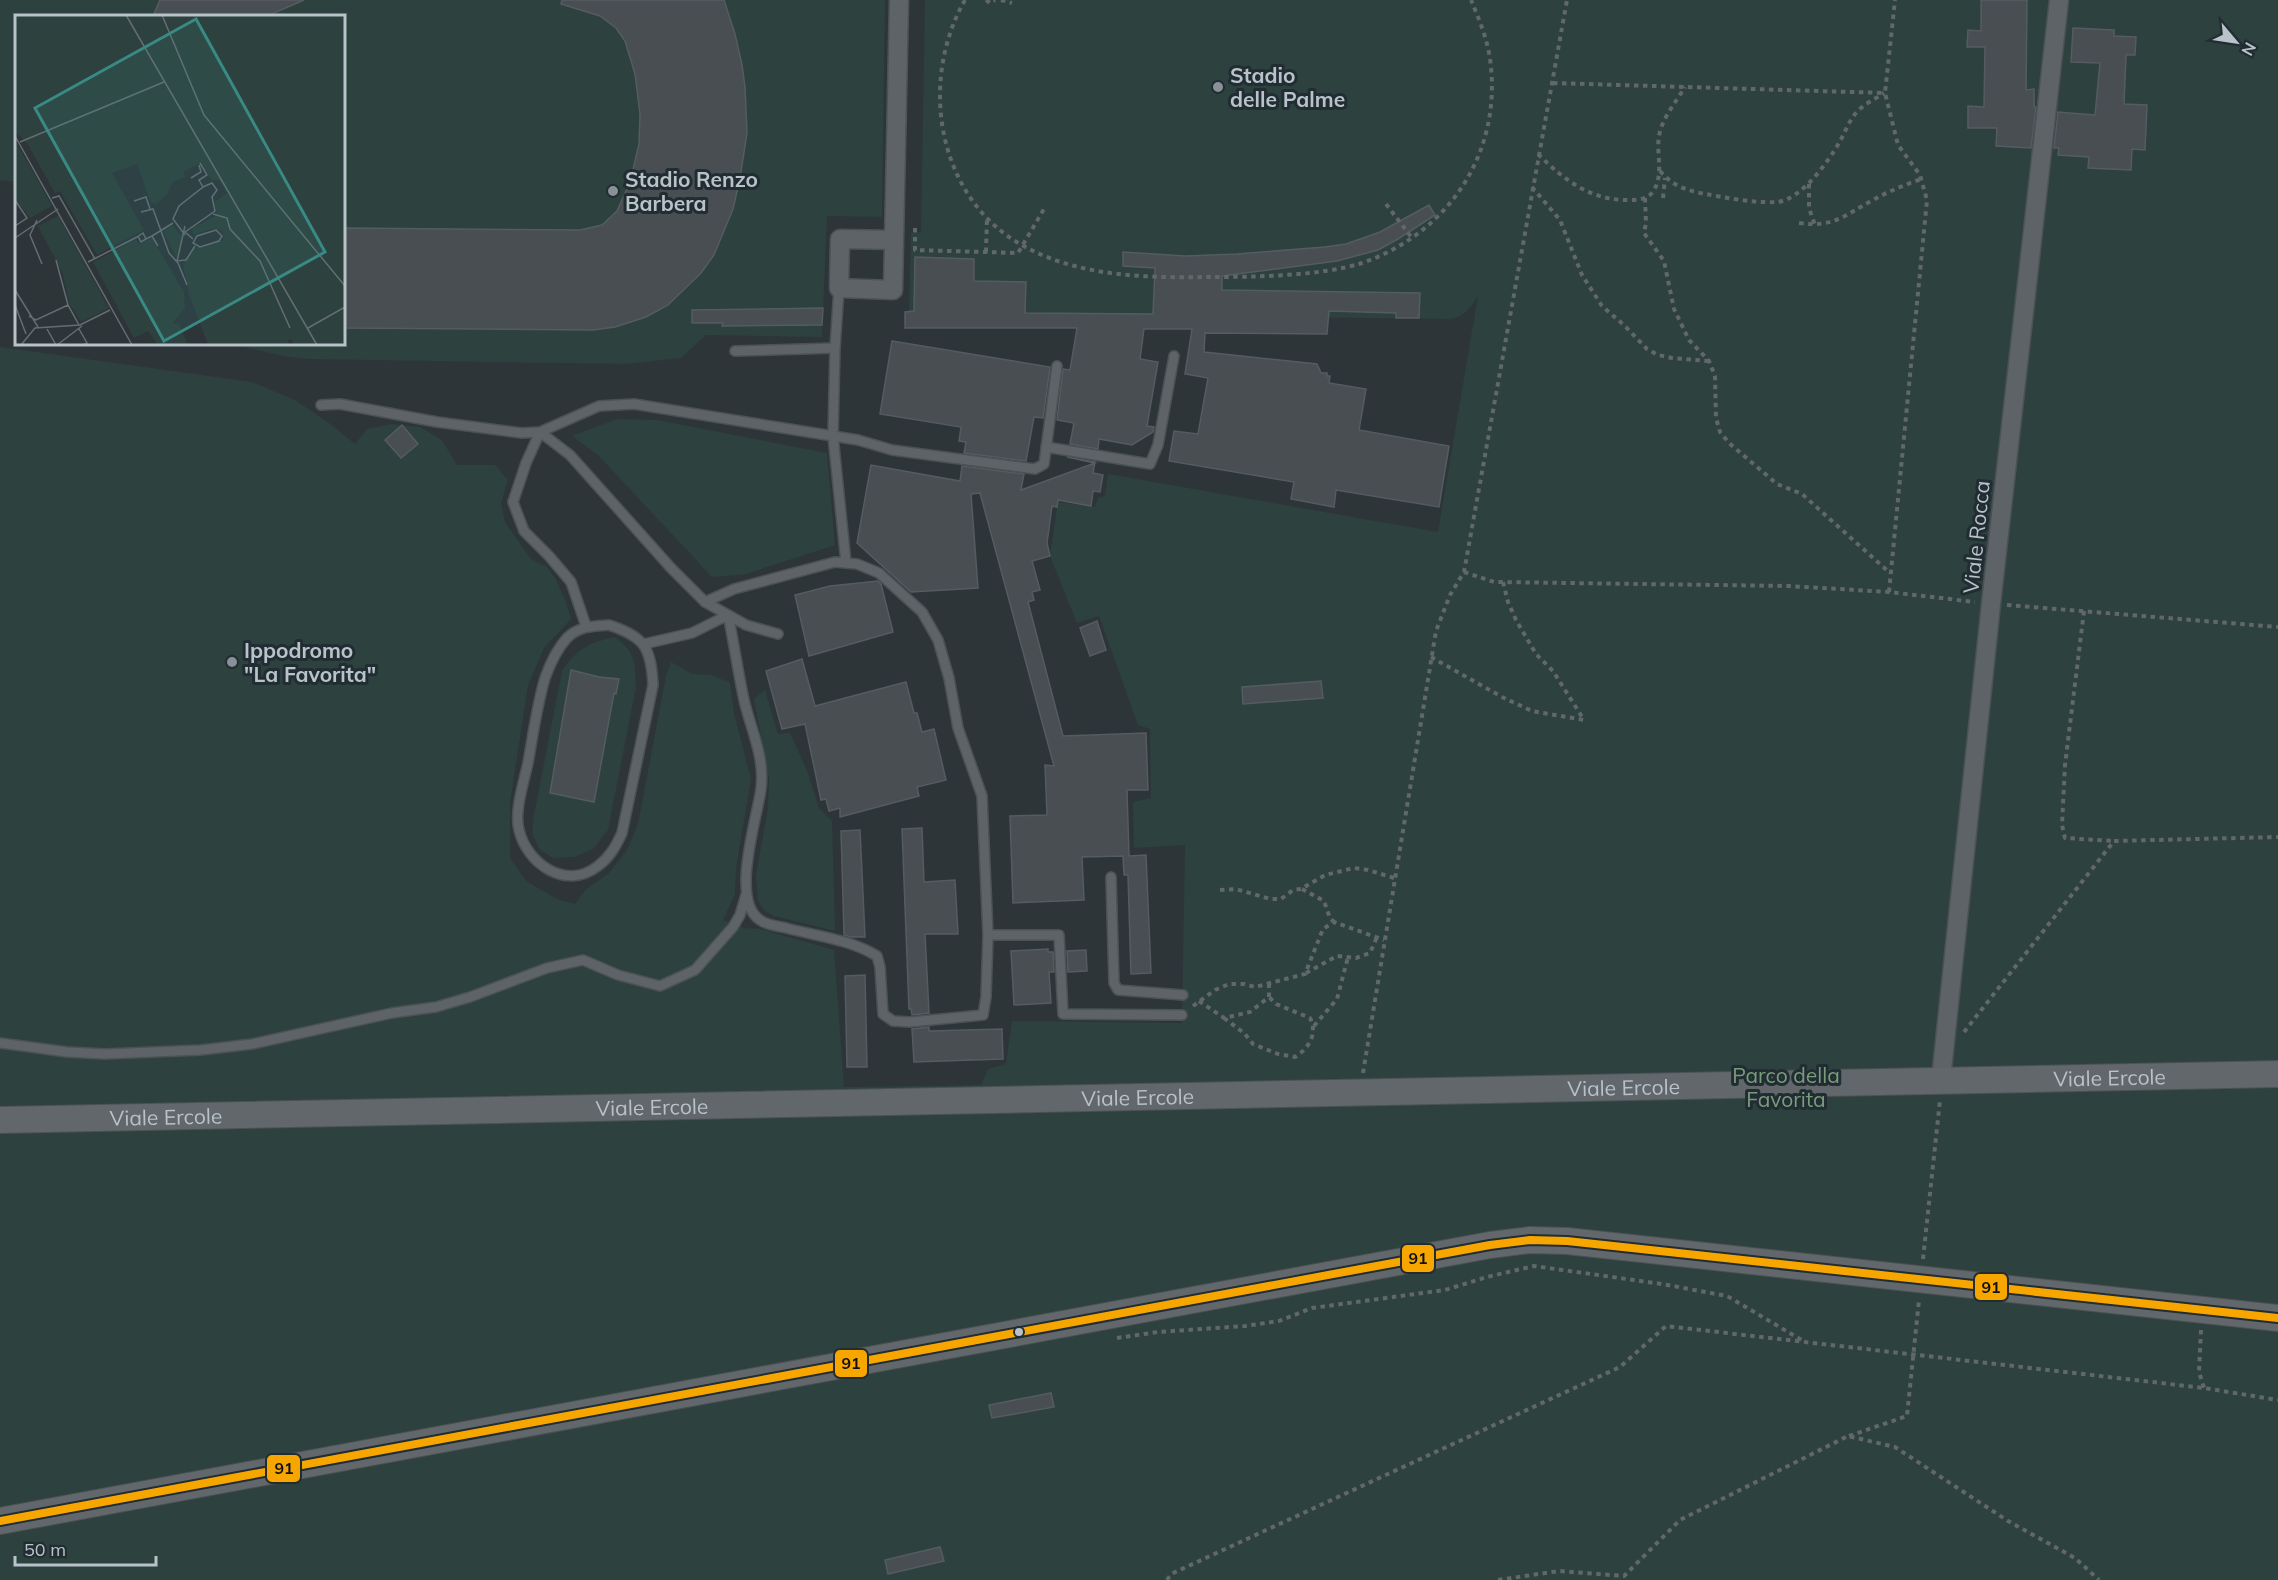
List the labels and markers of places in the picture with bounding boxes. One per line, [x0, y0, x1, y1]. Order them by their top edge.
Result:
place label: Stadio delle Palme [1230, 62, 1345, 112]
marker: Stadio delle Palme [1211, 80, 1225, 94]
place label: Stadio Renzo Barbera [625, 166, 758, 216]
marker: Stadio Renzo Barbera [606, 184, 620, 198]
place label: Ippodromo "La Favorita" [244, 637, 376, 687]
marker: Ippodromo "La Favorita" [225, 655, 239, 669]
unlabelled marker [1013, 1326, 1025, 1338]

